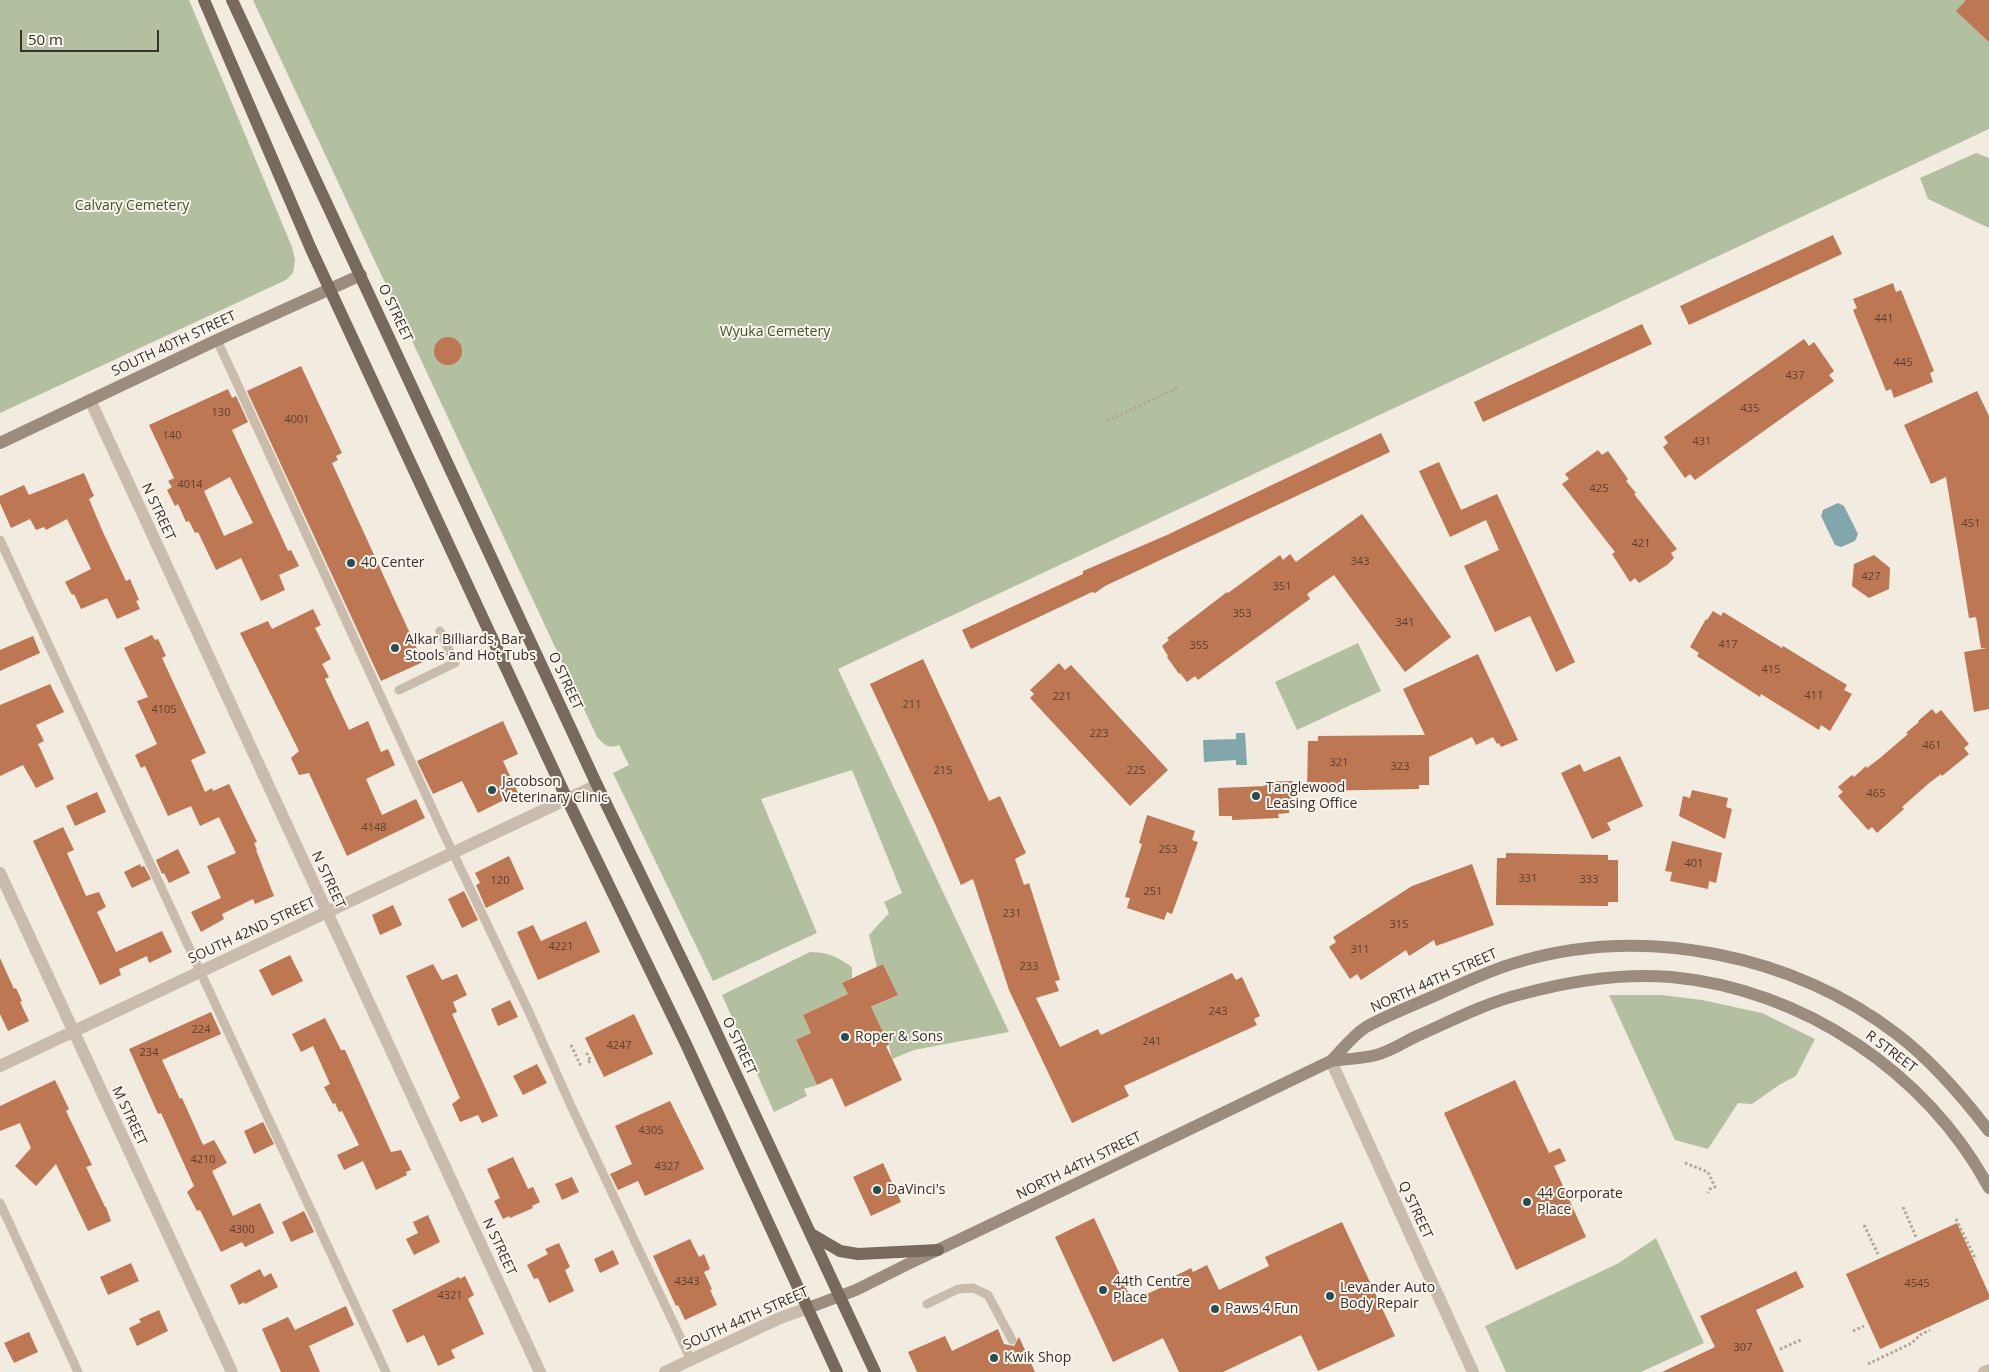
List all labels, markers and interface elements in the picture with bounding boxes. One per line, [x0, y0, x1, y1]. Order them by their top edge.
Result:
scale bar [22, 20, 161, 52]
text: 50 m [28, 29, 63, 49]
park label: Calvary Cemetery [75, 198, 189, 214]
street label: O STREET [374, 281, 416, 345]
street label: SOUTH 40TH STREET [109, 308, 239, 380]
house number: 441 [1875, 312, 1893, 326]
park label: Wyuka Cemetery [720, 324, 830, 340]
house number: 445 [1894, 356, 1912, 370]
house number: 437 [1786, 369, 1804, 383]
house number: 435 [1741, 402, 1759, 416]
house number: 130 [212, 406, 230, 420]
house number: 4001 [284, 413, 310, 427]
house number: 140 [163, 429, 181, 443]
house number: 431 [1693, 435, 1711, 449]
house number: 4014 [177, 478, 203, 492]
street label: N STREET [137, 481, 179, 543]
house number: 425 [1590, 482, 1608, 496]
house number: 451 [1962, 517, 1980, 531]
house number: 421 [1632, 537, 1650, 551]
place label: 40 Center [361, 555, 424, 571]
house number: 343 [1351, 555, 1369, 569]
marker: 40 Center [345, 557, 357, 569]
house number: 427 [1862, 570, 1880, 584]
house number: 351 [1273, 580, 1291, 594]
house number: 353 [1233, 607, 1251, 621]
house number: 341 [1396, 616, 1414, 630]
place label: Alkar Billiards, Bar Stools and Hot Tubs [405, 632, 536, 664]
house number: 417 [1719, 638, 1737, 652]
house number: 355 [1190, 639, 1208, 653]
marker: Alkar Billiards, Bar Stools and Hot Tubs [389, 642, 401, 654]
street label: O STREET [544, 649, 586, 713]
house number: 415 [1762, 663, 1780, 677]
house number: 411 [1805, 689, 1823, 703]
house number: 221 [1053, 690, 1071, 704]
house number: 211 [903, 698, 921, 712]
house number: 4105 [151, 703, 177, 717]
house number: 223 [1090, 727, 1108, 741]
house number: 461 [1923, 739, 1941, 753]
house number: 321 [1330, 756, 1348, 770]
house number: 323 [1391, 760, 1409, 774]
house number: 215 [934, 764, 952, 778]
house number: 225 [1127, 764, 1145, 778]
place label: Jacobson Veterinary Clinic [502, 774, 608, 806]
place label: Tanglewood Leasing Office [1266, 780, 1357, 812]
marker: Jacobson Veterinary Clinic [486, 784, 498, 796]
house number: 465 [1867, 787, 1885, 801]
marker: Tanglewood Leasing Office [1250, 790, 1262, 802]
house number: 4148 [361, 821, 387, 835]
house number: 253 [1159, 843, 1177, 857]
street label: N STREET [307, 849, 349, 911]
house number: 401 [1685, 857, 1703, 871]
house number: 331 [1519, 872, 1537, 886]
house number: 333 [1580, 873, 1598, 887]
house number: 120 [491, 874, 509, 888]
house number: 251 [1144, 885, 1162, 899]
street label: SOUTH 42ND STREET [186, 894, 318, 968]
house number: 231 [1003, 907, 1021, 921]
house number: 315 [1390, 918, 1408, 932]
house number: 4221 [548, 940, 574, 954]
house number: 311 [1351, 943, 1369, 957]
street label: NORTH 44TH STREET [1368, 946, 1500, 1016]
house number: 233 [1020, 960, 1038, 974]
house number: 243 [1209, 1005, 1227, 1019]
street label: O STREET [718, 1014, 760, 1078]
house number: 224 [192, 1023, 210, 1037]
street label: R STREET [1862, 1027, 1920, 1077]
place label: Roper & Sons [855, 1029, 943, 1045]
marker: Roper & Sons [839, 1031, 851, 1043]
house number: 241 [1143, 1035, 1161, 1049]
house number: 4247 [606, 1039, 632, 1053]
house number: 234 [140, 1046, 158, 1060]
street label: M STREET [108, 1084, 150, 1148]
house number: 4305 [638, 1124, 664, 1138]
street label: NORTH 44TH STREET [1014, 1128, 1144, 1204]
house number: 4210 [190, 1153, 216, 1167]
house number: 4327 [654, 1160, 680, 1174]
street label: Q STREET [1394, 1178, 1436, 1242]
place label: DaVinci's [887, 1182, 945, 1198]
marker: DaVinci's [871, 1184, 883, 1196]
place label: 44 Corporate Place [1537, 1186, 1623, 1218]
marker: 44 Corporate Place [1521, 1196, 1533, 1208]
street label: N STREET [478, 1216, 520, 1278]
house number: 4300 [229, 1223, 255, 1237]
place label: 44th Centre Place [1113, 1274, 1190, 1306]
house number: 4343 [674, 1275, 700, 1289]
house number: 4545 [1904, 1277, 1930, 1291]
place label: Levander Auto Body Repair [1340, 1280, 1435, 1312]
street label: SOUTH 44TH STREET [681, 1284, 811, 1354]
marker: 44th Centre Place [1097, 1284, 1109, 1296]
house number: 4321 [437, 1289, 463, 1303]
marker: Levander Auto Body Repair [1324, 1290, 1336, 1302]
place label: Paws 4 Fun [1225, 1301, 1298, 1317]
marker: Paws 4 Fun [1209, 1303, 1221, 1315]
house number: 307 [1734, 1341, 1752, 1355]
place label: Kwik Shop [1004, 1350, 1071, 1366]
marker: Kwik Shop [988, 1352, 1000, 1364]

